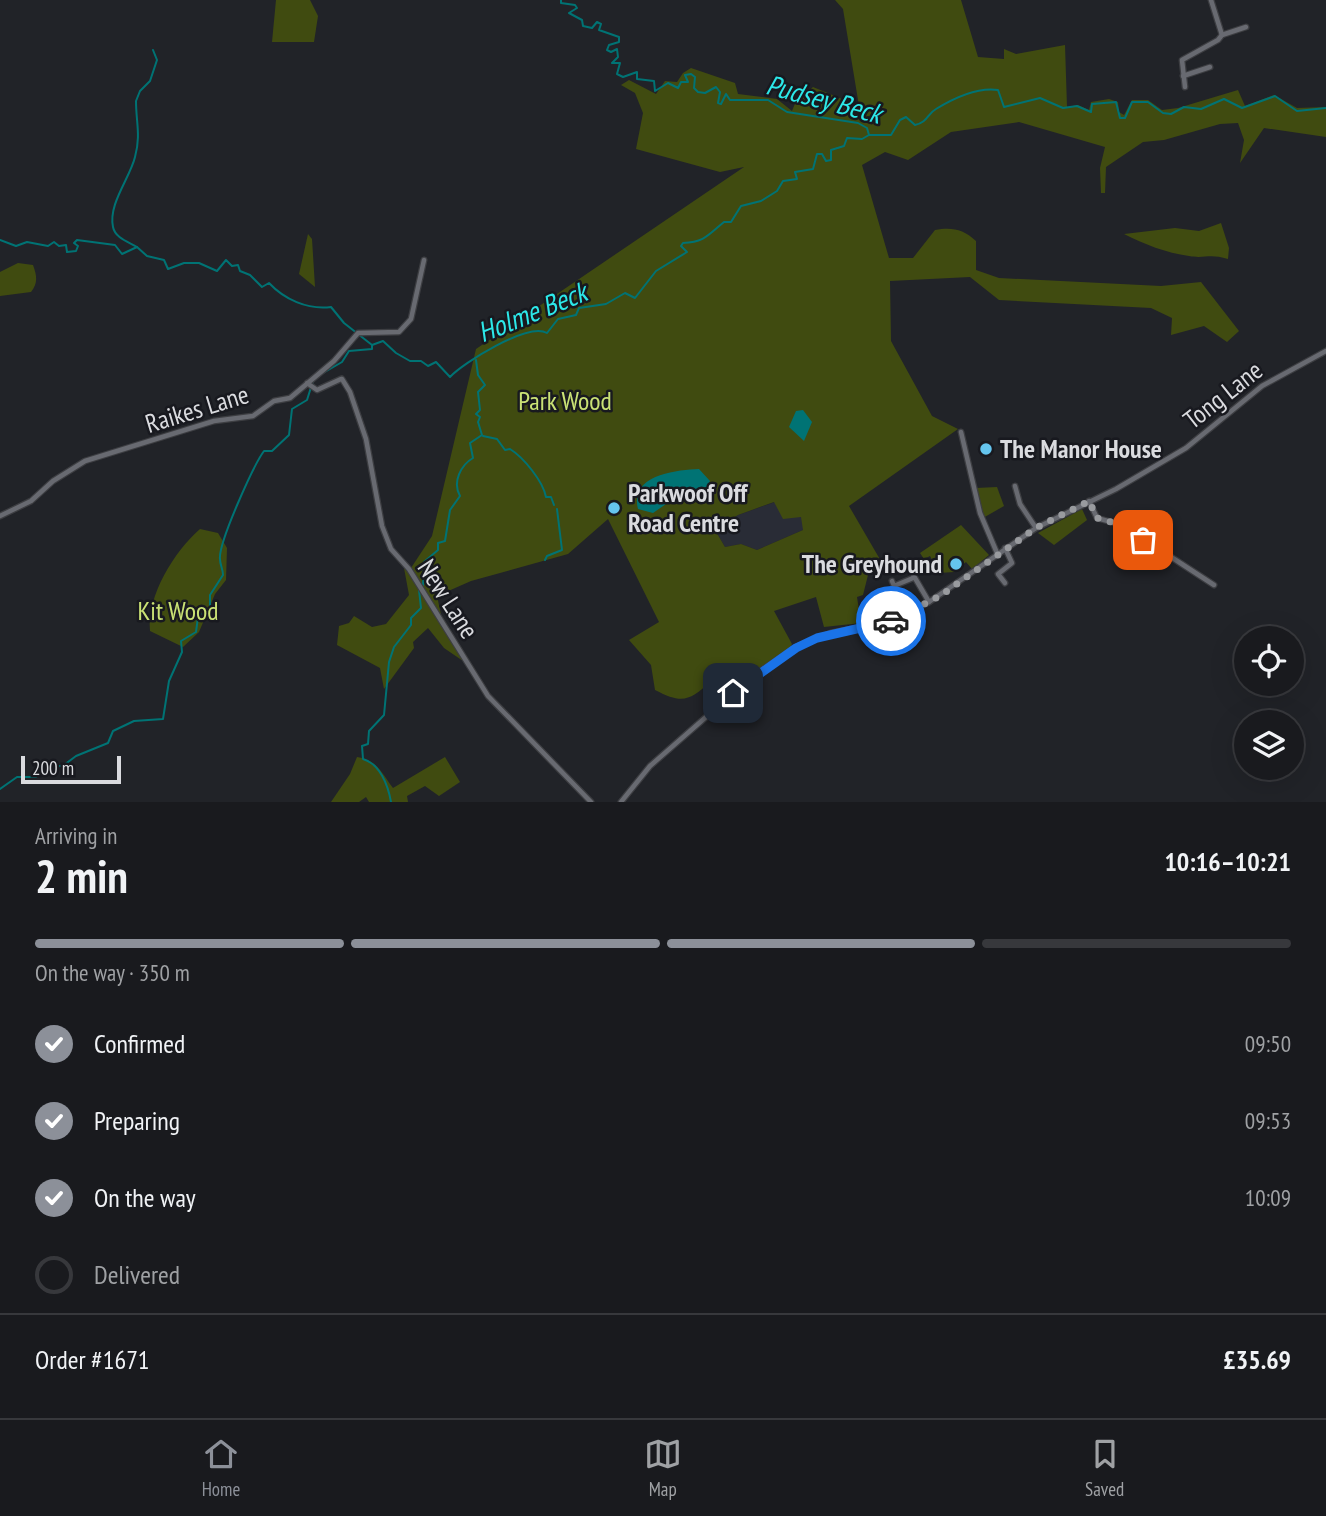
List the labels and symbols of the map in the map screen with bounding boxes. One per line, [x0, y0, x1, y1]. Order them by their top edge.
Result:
water label: Pudsey Beck [762, 65, 889, 132]
water label: Holme Beck [472, 272, 595, 350]
street label: Tong Lane [1177, 353, 1269, 436]
street label: Raikes Lane [141, 377, 253, 440]
park label: Park Wood [518, 384, 612, 417]
place label: The Manor House [1000, 432, 1162, 465]
marker: The Manor House [978, 441, 994, 457]
place label: Parkwoof Off Road Centre [628, 476, 749, 539]
marker: Parkwoof Off Road Centre [606, 500, 622, 516]
pin [1113, 510, 1173, 570]
place label: The Greyhound [802, 547, 942, 580]
street label: New Lane [411, 553, 486, 645]
marker: The Greyhound [948, 556, 964, 572]
courier [856, 586, 926, 656]
park label: Kit Wood [138, 594, 218, 627]
pin [703, 663, 763, 723]
scale bar [21, 753, 121, 785]

